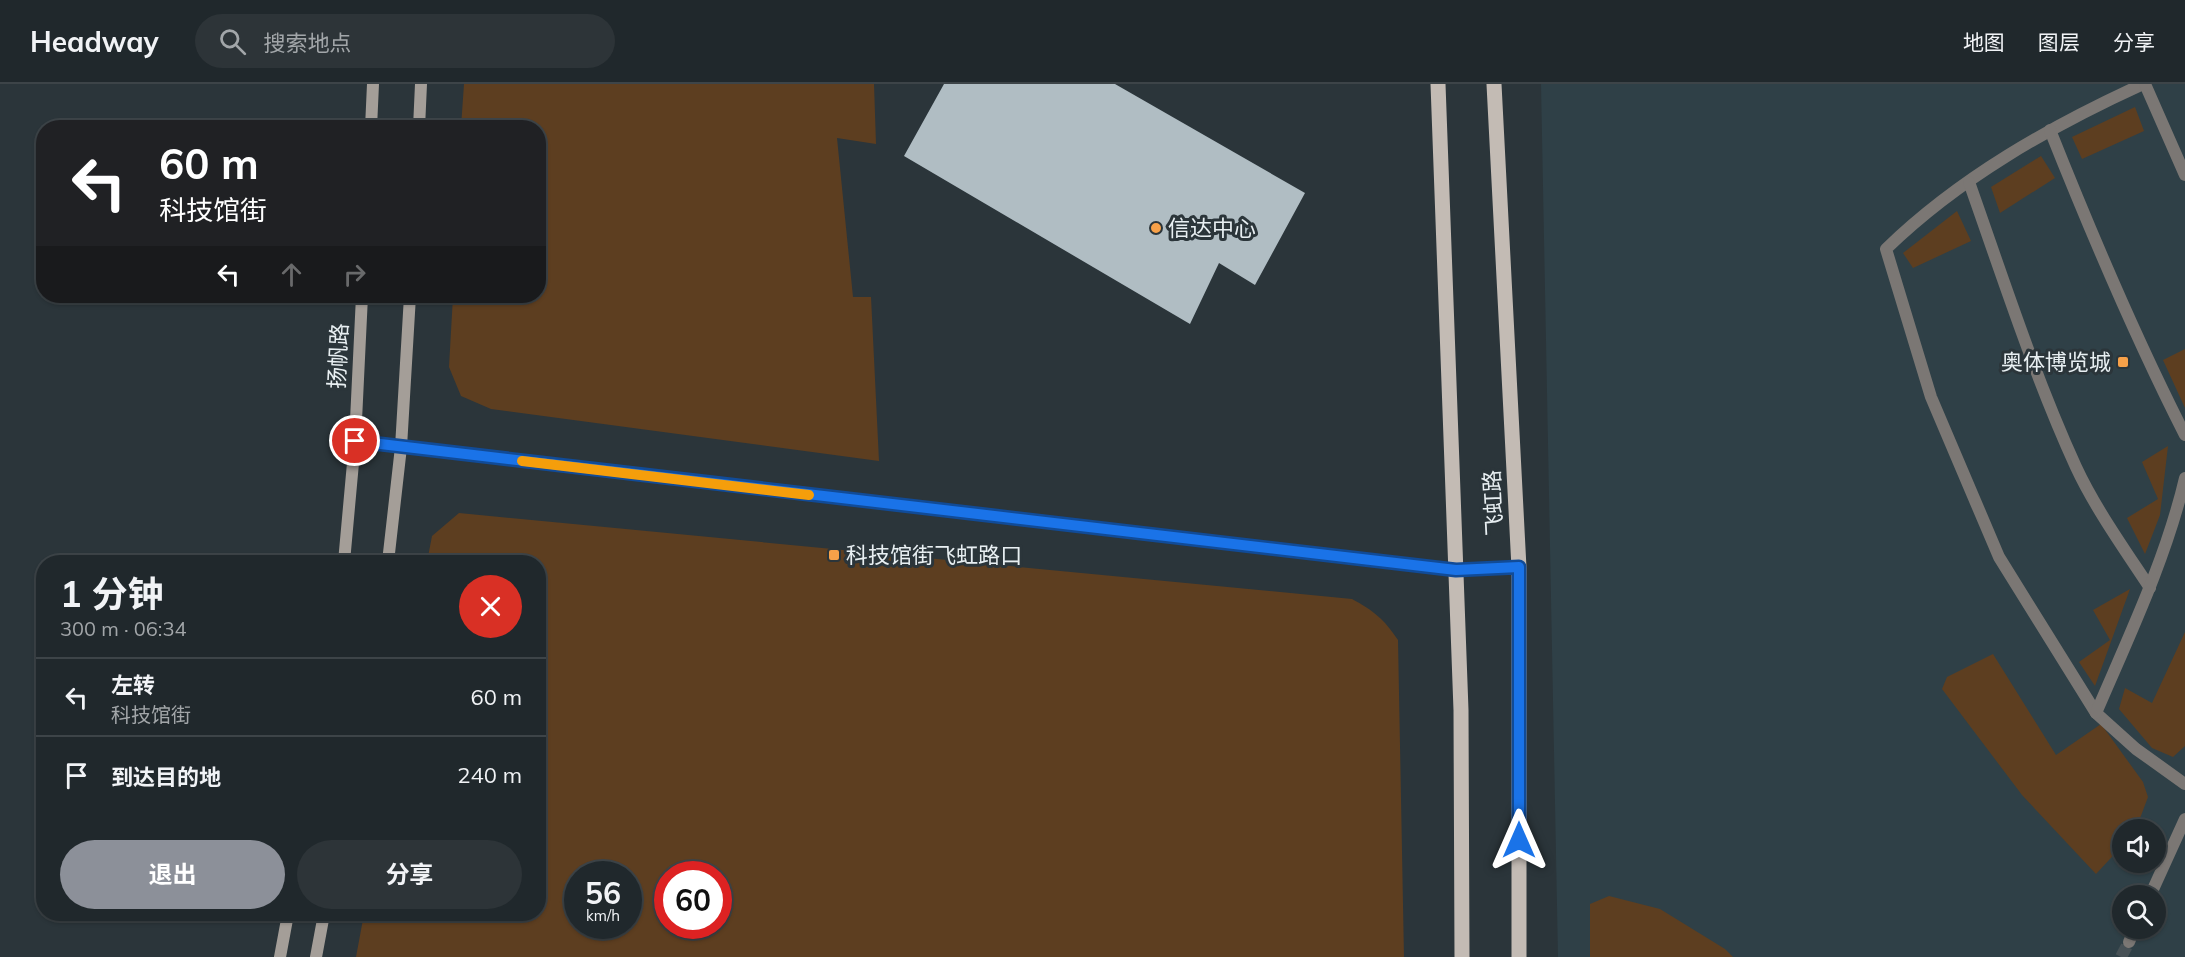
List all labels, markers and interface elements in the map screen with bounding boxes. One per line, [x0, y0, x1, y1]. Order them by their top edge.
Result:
search box [195, 14, 615, 68]
text: Headway [30, 24, 159, 59]
icon: search [216, 25, 249, 58]
text: 搜索地点 [264, 29, 352, 57]
text: 地图 [1963, 29, 2005, 55]
text: 图层 [2038, 29, 2080, 55]
text: 分享 [2113, 29, 2155, 55]
text: 60 m [159, 137, 259, 190]
icon: left [60, 144, 138, 222]
text: 科技馆街 [159, 193, 267, 227]
place label: 信达中心 [1168, 214, 1256, 242]
marker: 信达中心 [1149, 221, 1163, 235]
icon: left [212, 258, 245, 291]
icon: ahead [275, 258, 308, 291]
icon: right [338, 258, 371, 291]
street label: 扬帆路 [322, 322, 354, 390]
place label: 奥体博览城 [2001, 348, 2111, 376]
marker: 奥体博览城 [2116, 355, 2130, 369]
pin [329, 415, 380, 466]
icon: arrive [338, 424, 371, 457]
street label: 飞虹路 [1477, 469, 1509, 537]
place label: 科技馆街飞虹路口 [846, 541, 1022, 569]
marker: 科技馆街飞虹路口 [827, 548, 841, 562]
text: 1 分钟 [60, 571, 163, 616]
button: close [459, 575, 522, 638]
text: 300 m · 06:34 [60, 616, 186, 641]
text: 左转 [111, 671, 155, 699]
icon: left [60, 681, 93, 714]
text: 60 m [471, 683, 522, 711]
text: 科技馆街 [111, 702, 191, 727]
icon: arrive [60, 759, 93, 792]
text: 240 m [457, 761, 522, 789]
text: 到达目的地 [111, 763, 221, 791]
position arrow [1487, 808, 1551, 872]
map controls [2112, 819, 2166, 939]
button: sound [2112, 819, 2166, 873]
button: 退出 [60, 840, 285, 909]
button: 分享 [297, 840, 522, 909]
speed limit sign: 60 [654, 861, 732, 939]
text: 56 [585, 874, 621, 912]
button: search [2112, 885, 2166, 939]
text: km/h [586, 906, 620, 925]

